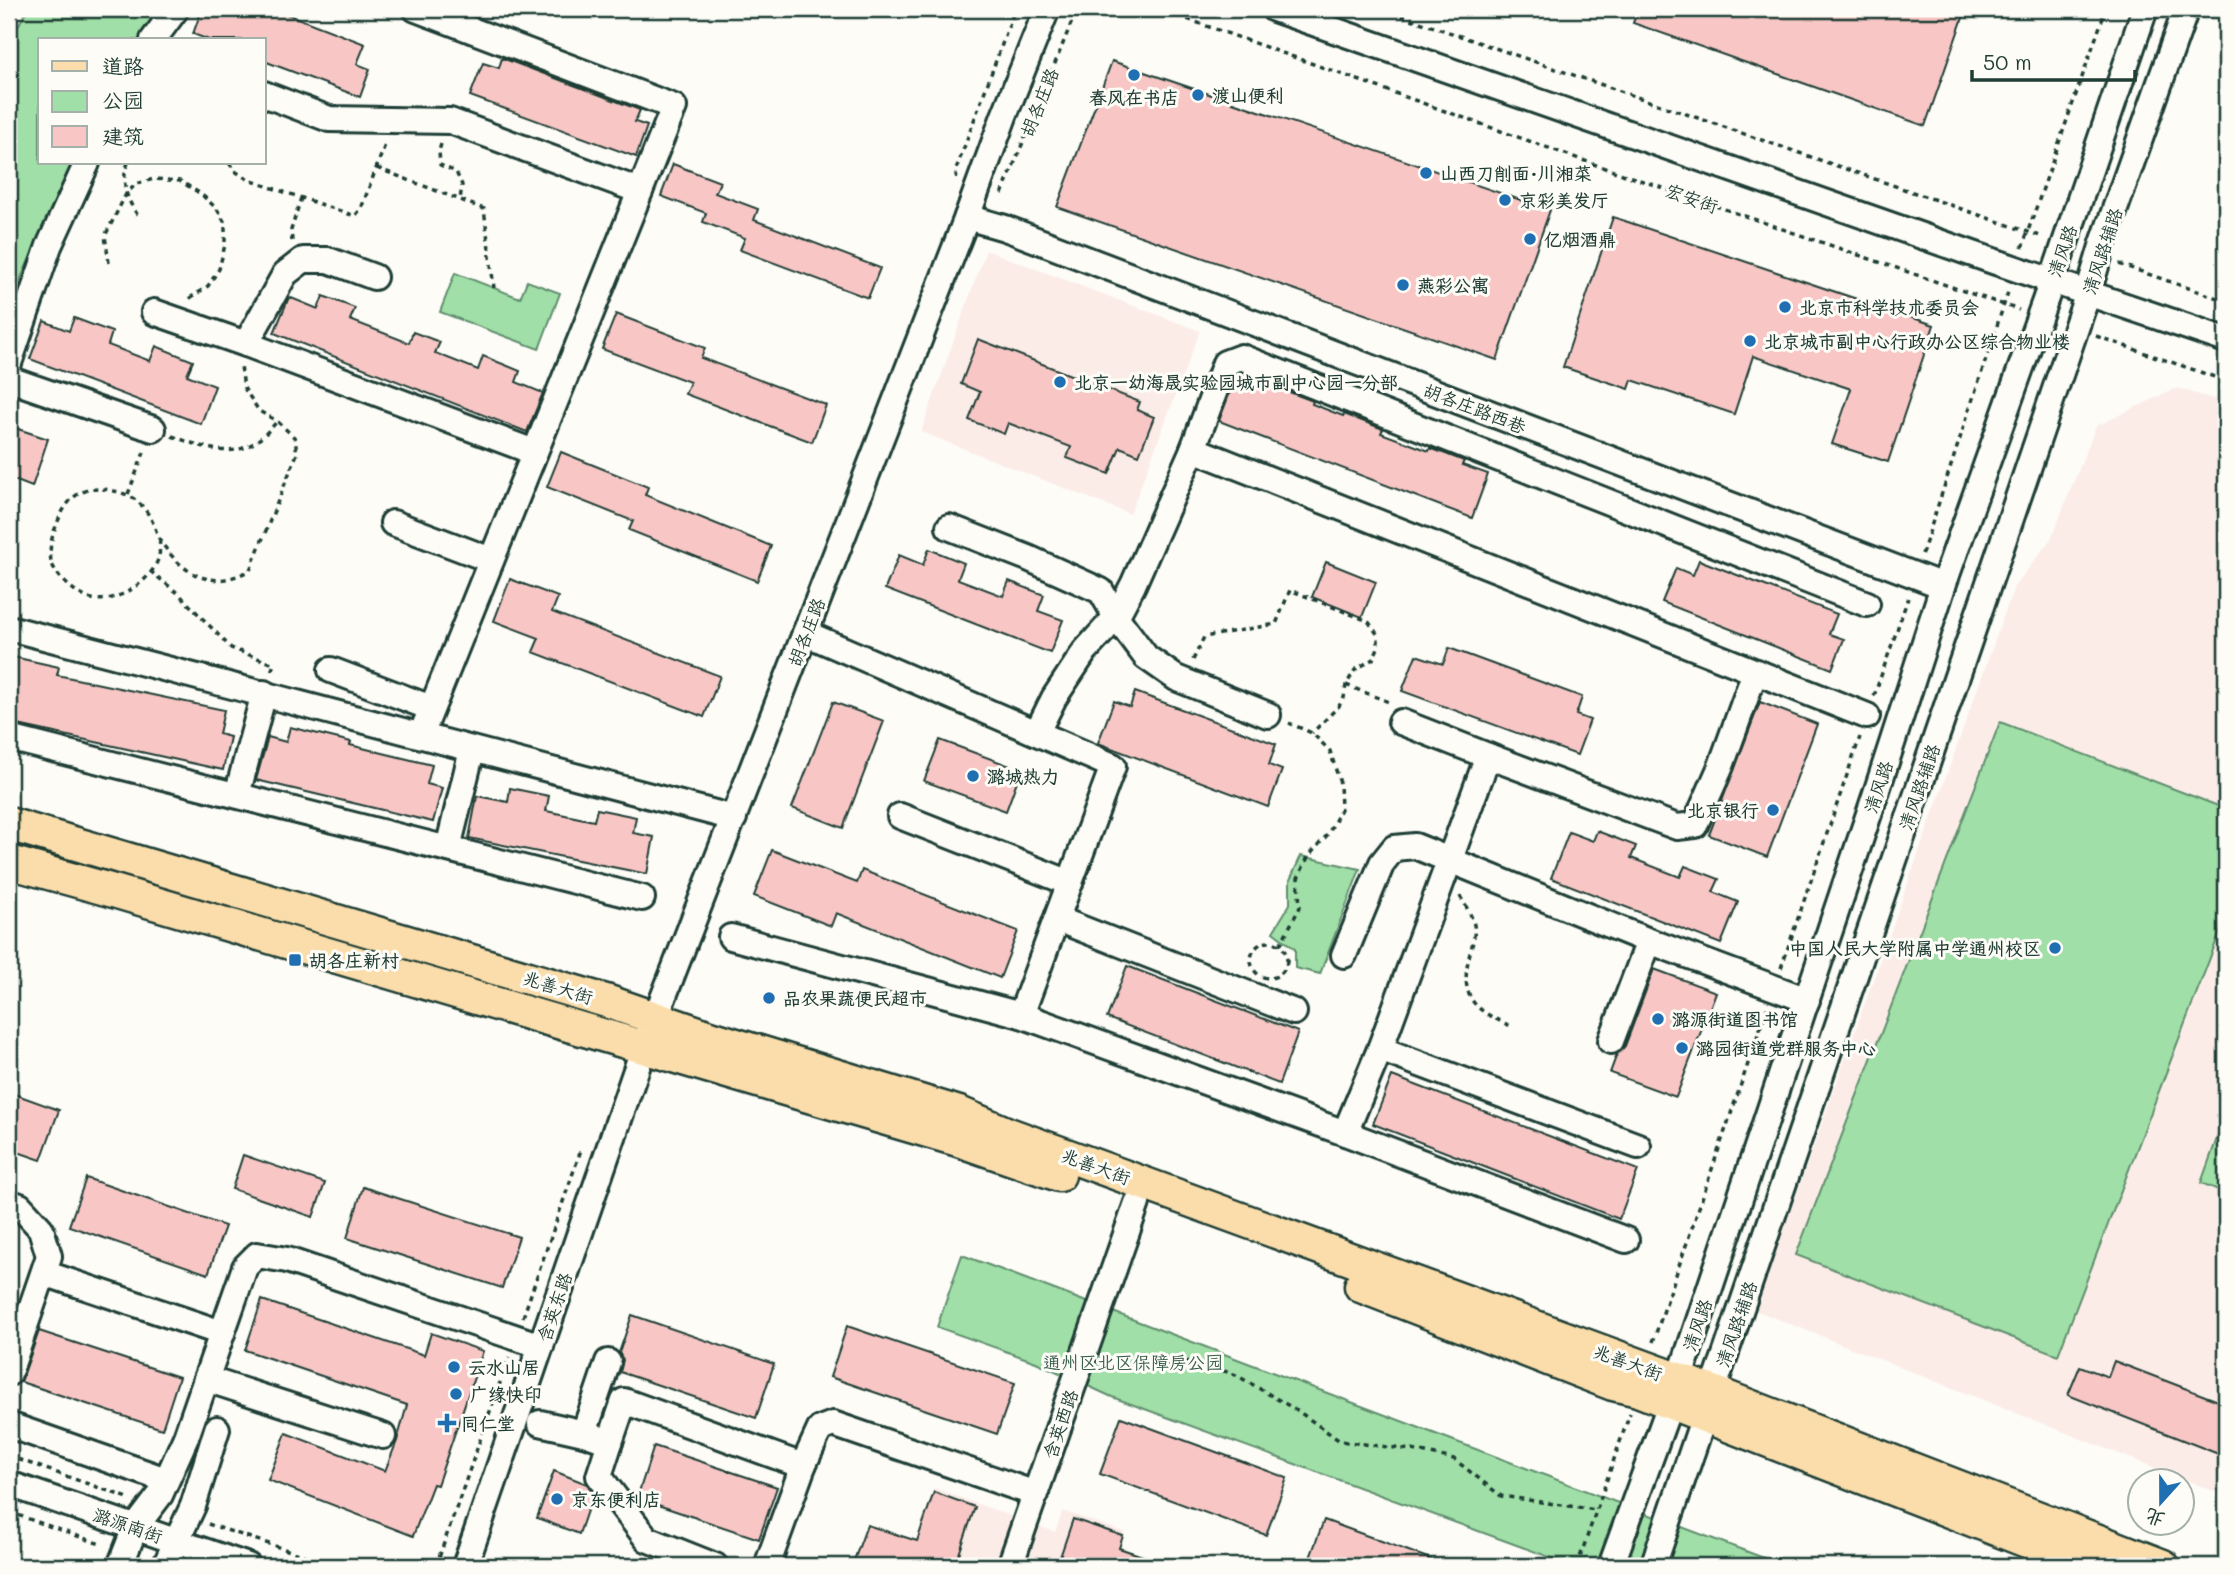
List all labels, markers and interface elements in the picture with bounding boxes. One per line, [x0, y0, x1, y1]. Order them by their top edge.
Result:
legend [38, 38, 266, 164]
scale bar [1972, 38, 2135, 82]
text: 50 m [1983, 48, 2032, 75]
text: 道路 [102, 52, 144, 79]
street label: 胡各庄路 [1014, 64, 1064, 140]
marker: 春风在书店 [1126, 67, 1142, 83]
place label: 渡山便利 [1212, 83, 1284, 107]
place label: 春风在书店 [1089, 85, 1179, 109]
text: 公园 [102, 86, 144, 113]
marker: 渡山便利 [1190, 87, 1206, 103]
text: 建筑 [102, 122, 144, 149]
place label: 山西刀削面·川湘菜 [1440, 161, 1592, 185]
marker: 山西刀削面·川湘菜 [1418, 165, 1434, 181]
street label: 宏安街 [1663, 178, 1721, 218]
place label: 京彩美发厅 [1519, 188, 1609, 212]
marker: 京彩美发厅 [1497, 192, 1513, 208]
street label: 清风路辅路 [2077, 204, 2127, 298]
street label: 清风路 [2042, 222, 2082, 280]
place label: 亿烟酒鼎 [1544, 227, 1616, 251]
marker: 亿烟酒鼎 [1522, 231, 1538, 247]
place label: 燕彩公寓 [1417, 273, 1489, 297]
marker: 燕彩公寓 [1395, 277, 1411, 293]
place label: 北京市科学技术委员会 [1799, 295, 1979, 319]
marker: 北京市科学技术委员会 [1777, 299, 1793, 315]
place label: 北京城市副中心行政办公区综合物业楼 [1764, 329, 2070, 353]
marker: 北京城市副中心行政办公区综合物业楼 [1742, 333, 1758, 349]
place label: 北京一幼海晟实验园城市副中心园一分部 [1074, 370, 1398, 394]
marker: 北京一幼海晟实验园城市副中心园一分部 [1052, 374, 1068, 390]
street label: 胡各庄路西巷 [1420, 377, 1530, 439]
street label: 胡各庄路 [782, 594, 830, 670]
street label: 清风路辅路 [1893, 741, 1945, 833]
street label: 清风路 [1858, 758, 1898, 816]
place label: 潞城热力 [987, 764, 1059, 788]
marker: 潞城热力 [965, 768, 981, 784]
place label: 北京银行 [1687, 798, 1759, 822]
marker: 北京银行 [1765, 802, 1781, 818]
place label: 中国人民大学附属中学通州校区 [1789, 936, 2041, 960]
marker: 中国人民大学附属中学通州校区 [2047, 940, 2063, 956]
place label: 胡各庄新村 [309, 948, 399, 972]
marker: 胡各庄新村 [287, 952, 303, 968]
street label: 兆善大街 [520, 965, 596, 1009]
place label: 品农果蔬便民超市 [783, 986, 927, 1010]
marker: 品农果蔬便民超市 [761, 990, 777, 1006]
place label: 潞源街道图书馆 [1672, 1007, 1798, 1031]
marker: 潞源街道图书馆 [1650, 1011, 1666, 1027]
place label: 潞园街道党群服务中心 [1696, 1036, 1876, 1060]
marker: 潞园街道党群服务中心 [1674, 1040, 1690, 1056]
street label: 兆善大街 [1058, 1142, 1134, 1190]
street label: 含英东路 [531, 1269, 577, 1345]
street label: 清风路辅路 [1710, 1278, 1762, 1370]
street label: 清风路 [1677, 1296, 1717, 1354]
street label: 兆善大街 [1590, 1338, 1666, 1386]
park label: 通州区北区保障房公园 [1043, 1350, 1223, 1374]
place label: 云水山居 [468, 1355, 540, 1379]
marker: 云水山居 [446, 1359, 462, 1375]
place label: 广缘快印 [470, 1382, 542, 1406]
marker: 广缘快印 [448, 1386, 464, 1402]
street label: 含英西路 [1037, 1386, 1083, 1462]
place label: 同仁堂 [461, 1411, 515, 1435]
marker: 同仁堂 [439, 1415, 455, 1431]
north arrow [2126, 1466, 2196, 1536]
place label: 京东便利店 [571, 1487, 661, 1511]
marker: 京东便利店 [549, 1491, 565, 1507]
street label: 潞源南街 [90, 1502, 166, 1548]
text: 北 [2141, 1503, 2168, 1533]

